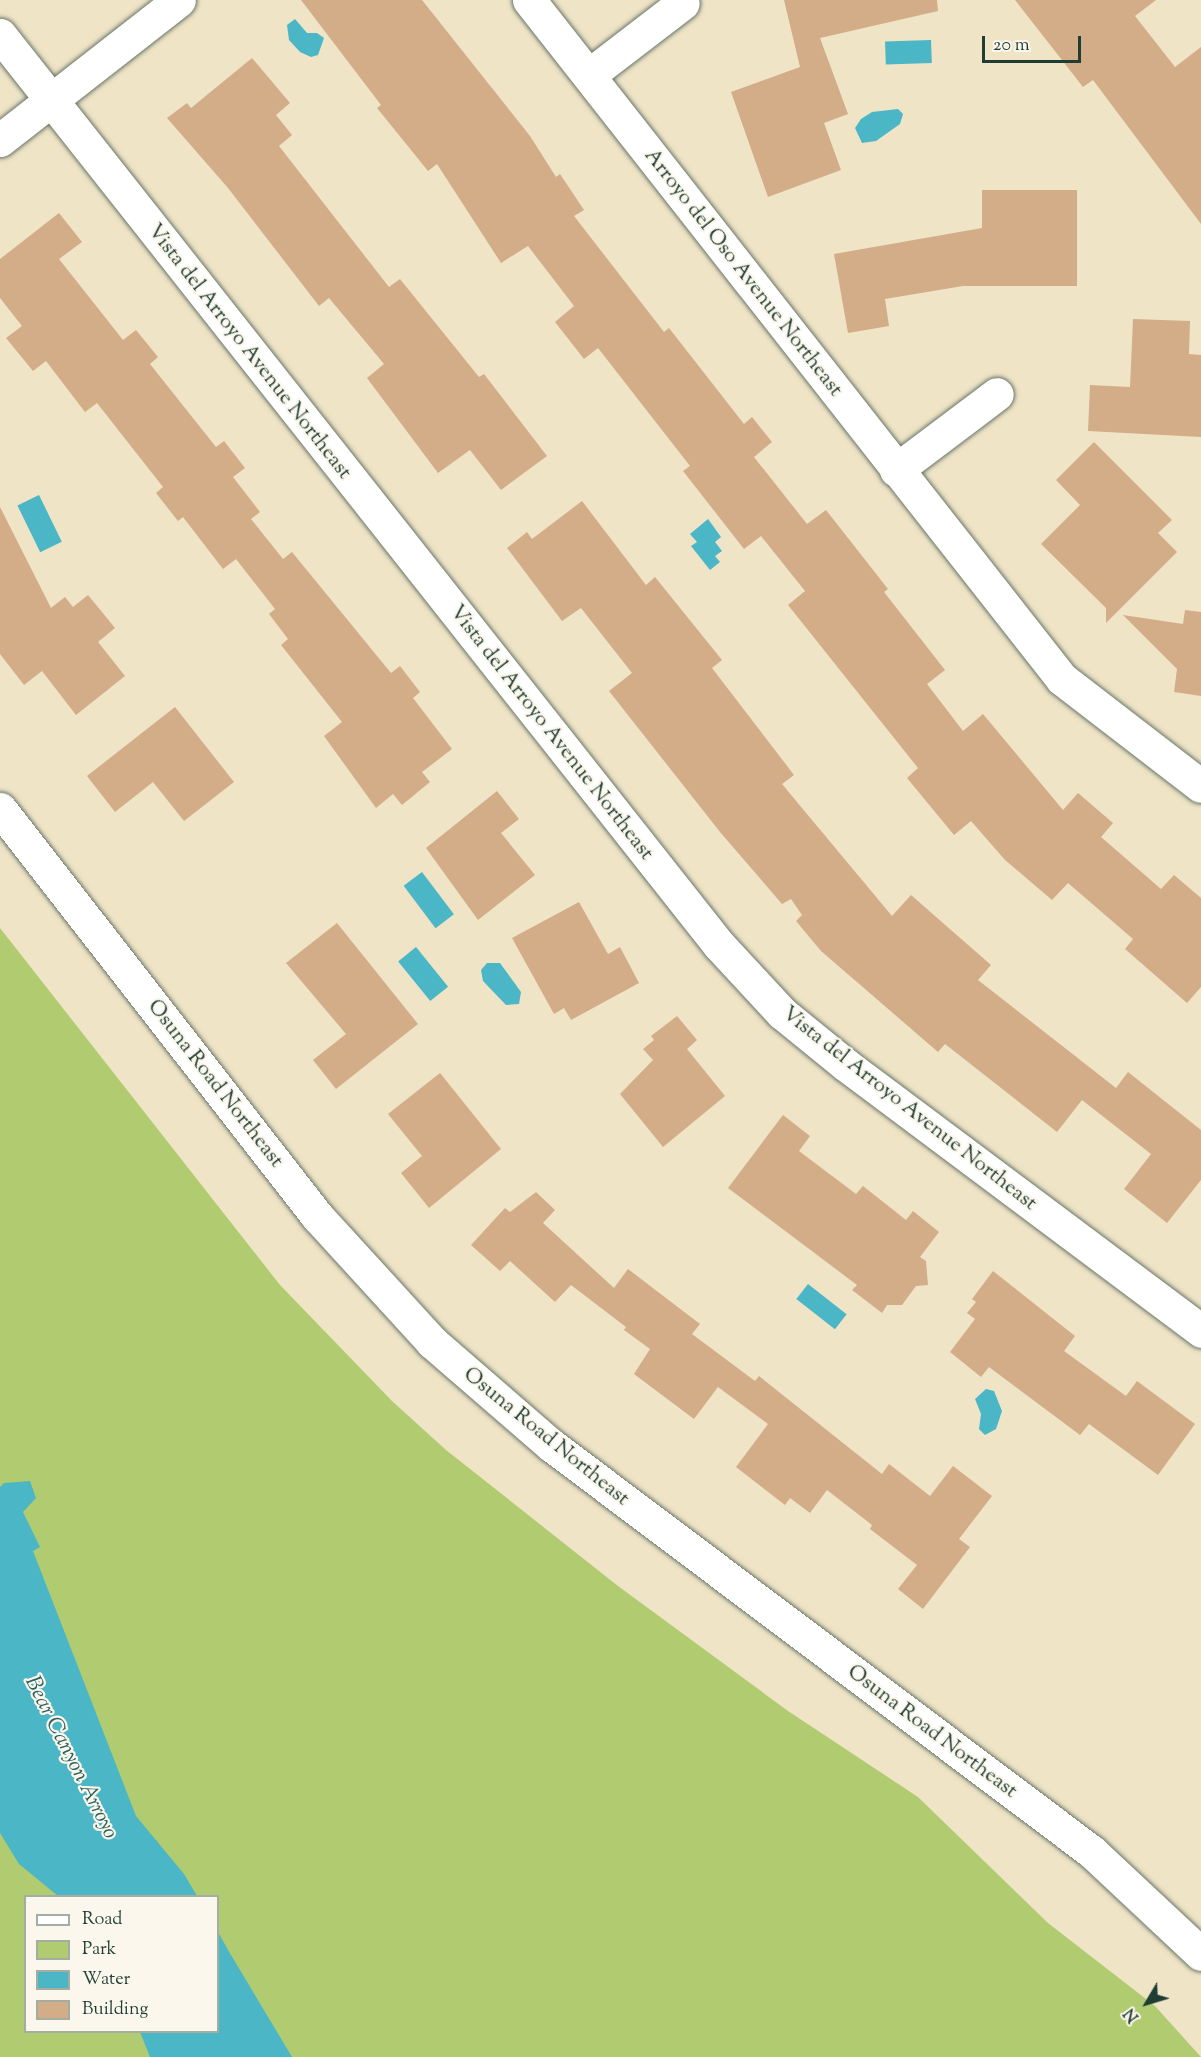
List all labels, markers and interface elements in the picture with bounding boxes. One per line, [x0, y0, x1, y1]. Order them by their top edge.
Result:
scale bar [985, 24, 1084, 62]
text: 20 m [993, 33, 1030, 59]
street label: Arroyo del Oso Avenue Northeast [638, 144, 848, 402]
street label: Vista del Arroyo Avenue Northeast [142, 219, 356, 485]
street label: Vista del Arroyo Avenue Northeast [444, 600, 658, 866]
street label: Osuna Road Northeast [141, 995, 289, 1173]
street label: Vista del Arroyo Avenue Northeast [776, 1002, 1042, 1216]
street label: Osuna Road Northeast [458, 1362, 634, 1512]
street label: Osuna Road Northeast [842, 1660, 1022, 1804]
water label: Bear Canyon Arroyo [18, 1672, 122, 1844]
legend [24, 1895, 219, 2033]
text: Road [82, 1907, 122, 1933]
text: Park [82, 1937, 116, 1963]
text: Water [82, 1967, 130, 1993]
north arrow [1117, 1973, 1177, 2033]
text: Building [82, 1997, 148, 2023]
text: N [1119, 2002, 1145, 2027]

